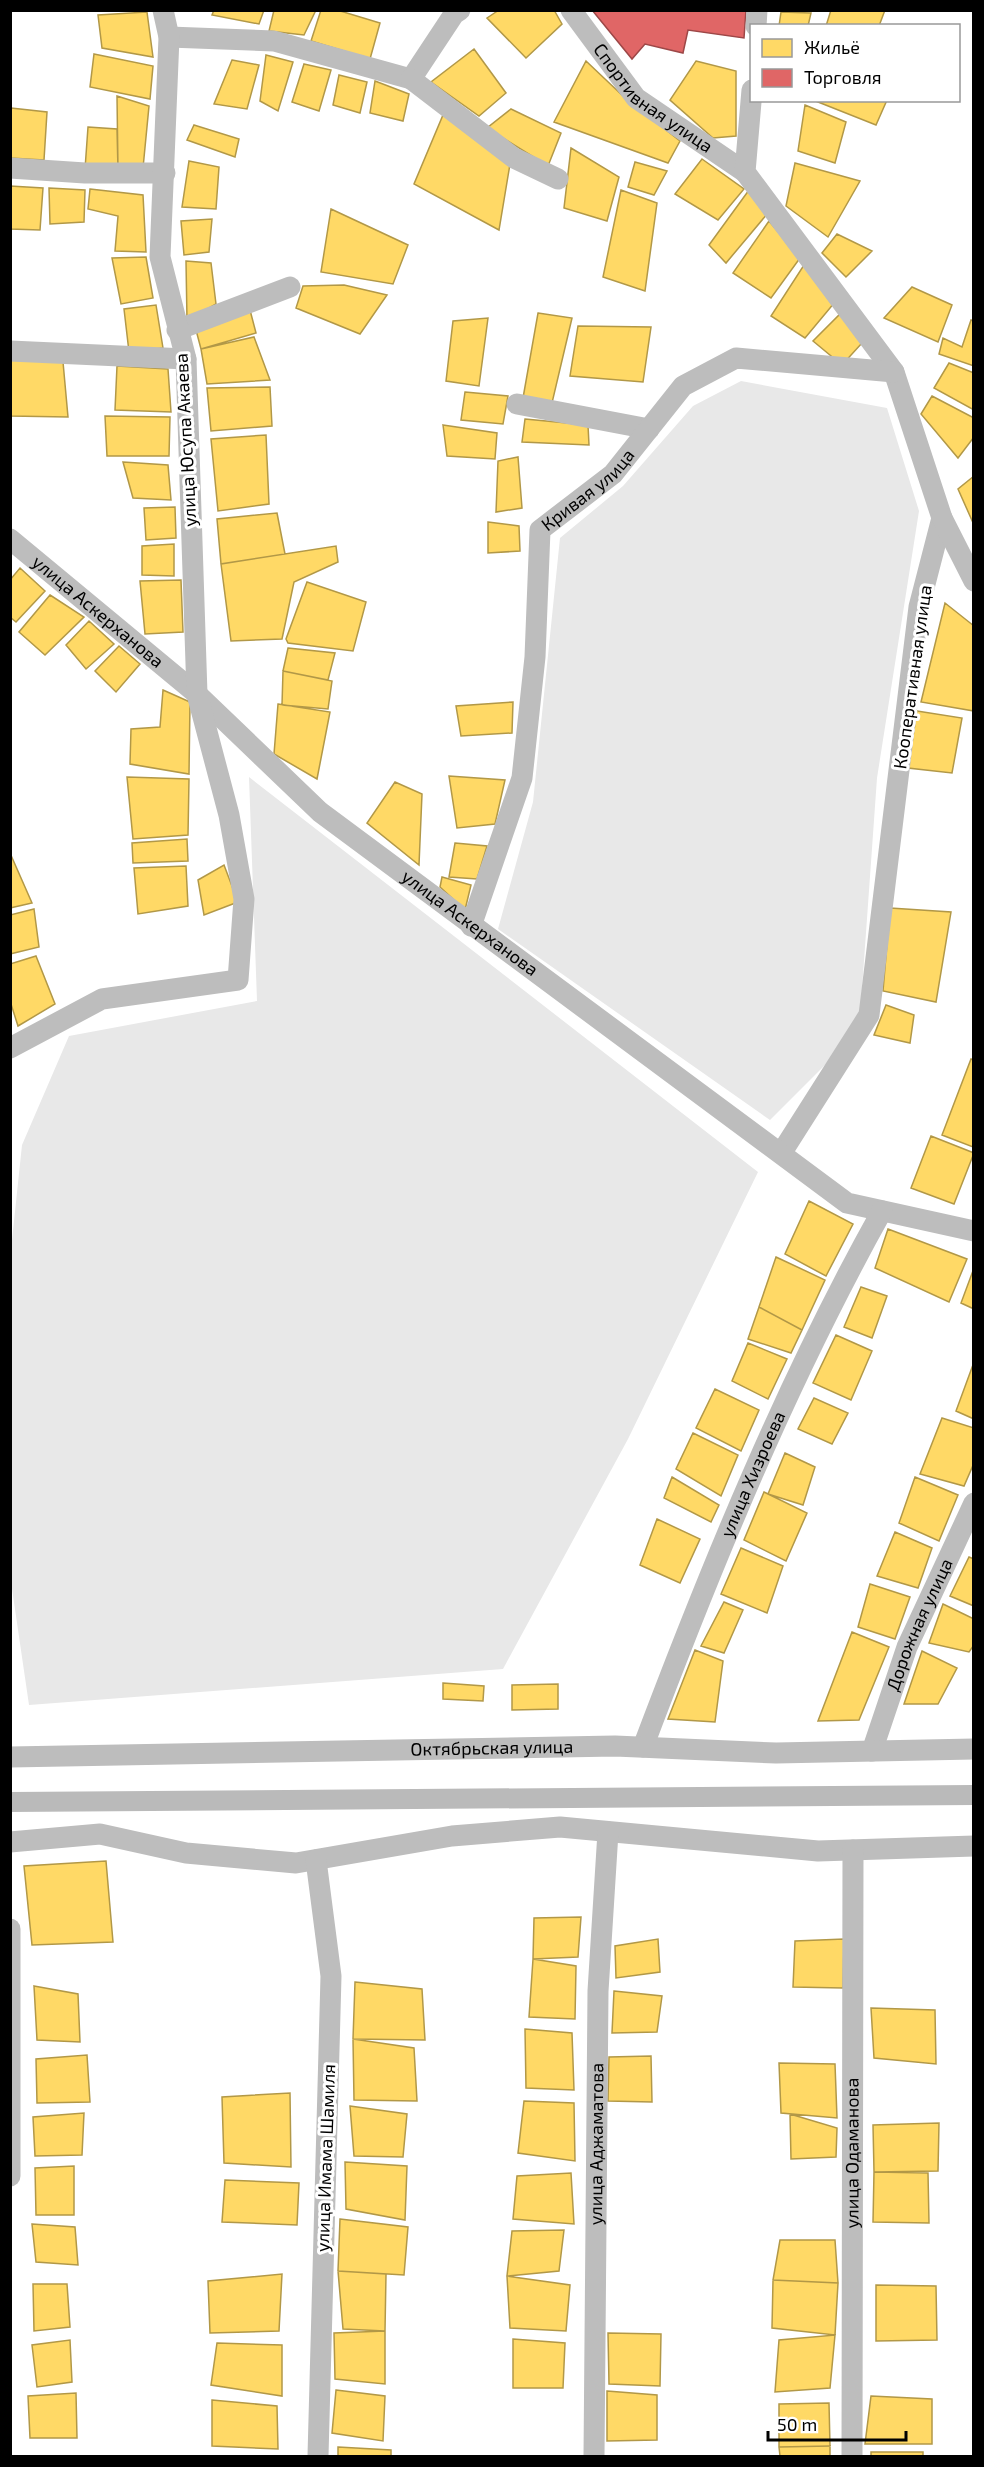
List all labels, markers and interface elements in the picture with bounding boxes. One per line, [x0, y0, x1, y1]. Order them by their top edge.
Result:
legend [750, 24, 960, 102]
text: Жильё [804, 36, 860, 58]
street label: Спортивная улица [589, 39, 717, 157]
text: Торговля [804, 66, 882, 88]
street label: улица Юсупа Акаева [169, 353, 201, 528]
street label: Кривая улица [536, 444, 639, 535]
street label: улица Аскерханова [28, 550, 169, 672]
street label: Кооперативная улица [888, 583, 936, 770]
street label: улица Аскерханова [398, 865, 543, 980]
street label: улица Хизроева [715, 1408, 789, 1540]
street label: Дорожная улица [881, 1555, 957, 1694]
street label: Октябрьская улица [410, 1735, 574, 1760]
street label: улица Аджаматова [584, 2063, 607, 2225]
street label: улица Имама Шамиля [311, 2064, 339, 2252]
street label: улица Одаманова [840, 2078, 863, 2228]
scale bar [768, 2404, 906, 2442]
text: 50 m [777, 2413, 817, 2435]

